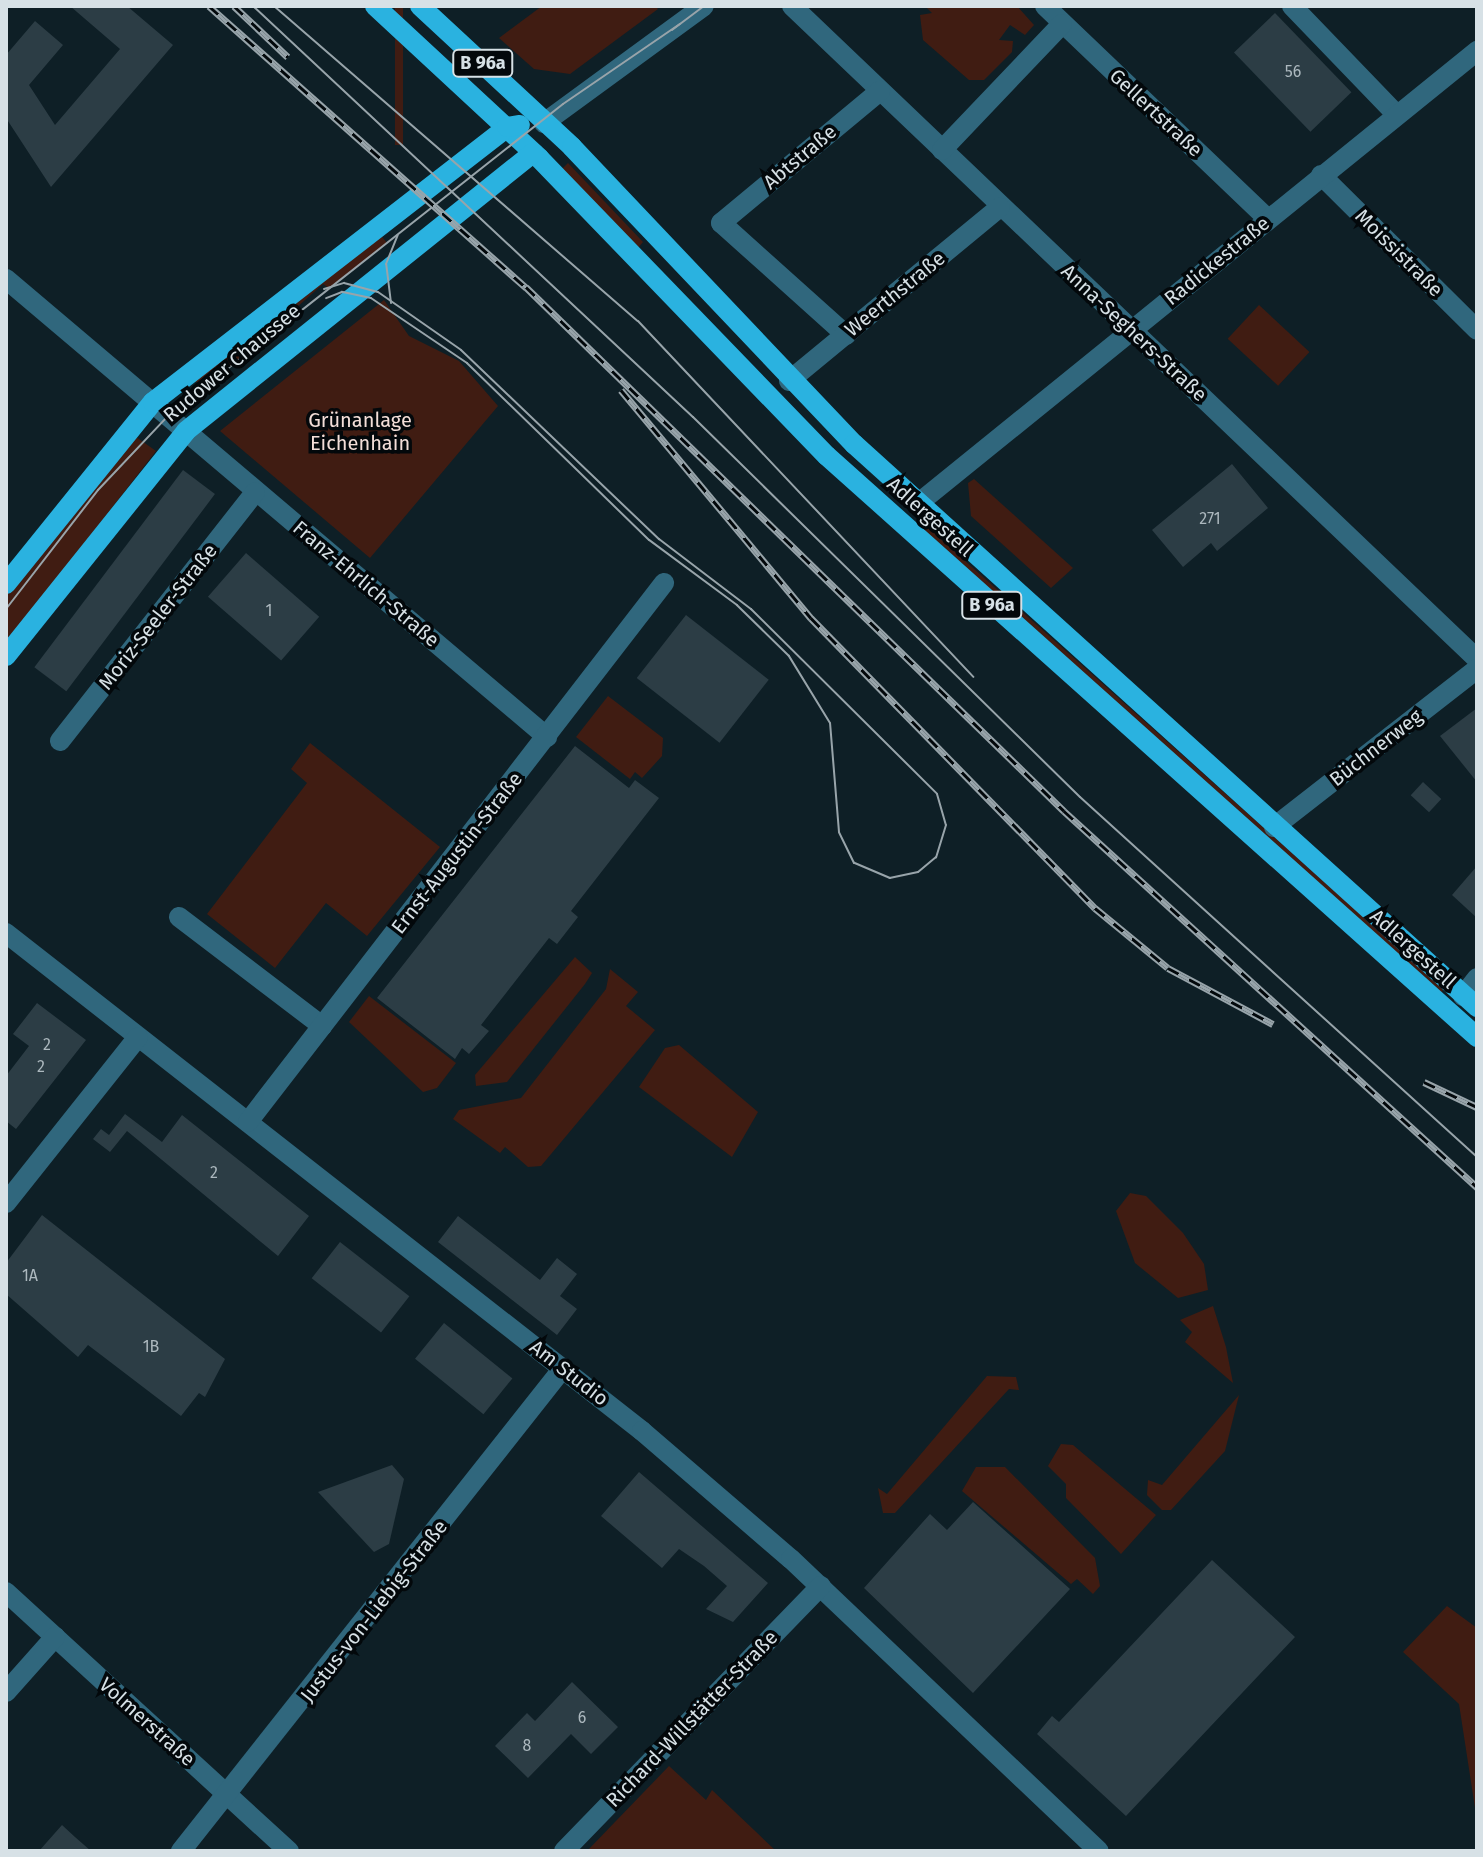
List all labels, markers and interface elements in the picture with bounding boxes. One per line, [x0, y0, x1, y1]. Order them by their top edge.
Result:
road number: B 96a [451, 49, 515, 77]
house number: 56 [1285, 62, 1301, 82]
street label: Gellertstraße [1105, 64, 1207, 162]
street label: Abtstraße [759, 120, 841, 194]
street label: Moissistraße [1350, 204, 1448, 302]
street label: Radickestraße [1160, 211, 1274, 311]
street label: Weerthstraße [840, 246, 950, 342]
street label: Anna-Seghers-Straße [1056, 259, 1212, 407]
street label: Rudower Chaussee [159, 299, 305, 427]
park label: Grünanlage Eichenhain [308, 409, 412, 456]
street label: Adlergestell [882, 472, 978, 562]
house number: 271 [1199, 509, 1221, 529]
street label: Franz-Ehrlich-Straße [288, 516, 444, 652]
street label: Moriz-Seeler-Straße [94, 539, 222, 695]
road number: B 96a [960, 591, 1024, 619]
house number: 1 [266, 601, 272, 621]
street label: Büchnerweg [1325, 704, 1427, 792]
street label: Ernst-Augustin-Straße [386, 767, 528, 939]
street label: Adlergestell [1365, 904, 1461, 994]
house number: 2 [43, 1035, 51, 1055]
house number: 2 [37, 1057, 45, 1077]
house number: 2 [210, 1163, 218, 1183]
house number: 1A [22, 1266, 38, 1286]
street label: Am Studio [525, 1335, 613, 1411]
house number: 1B [143, 1337, 159, 1357]
street label: Justus-von-Liebig-Straße [295, 1515, 453, 1707]
street label: Richard-Willstätter-Straße [601, 1626, 783, 1812]
street label: Volmerstraße [94, 1673, 200, 1771]
house number: 6 [578, 1708, 586, 1728]
house number: 8 [523, 1736, 531, 1756]

